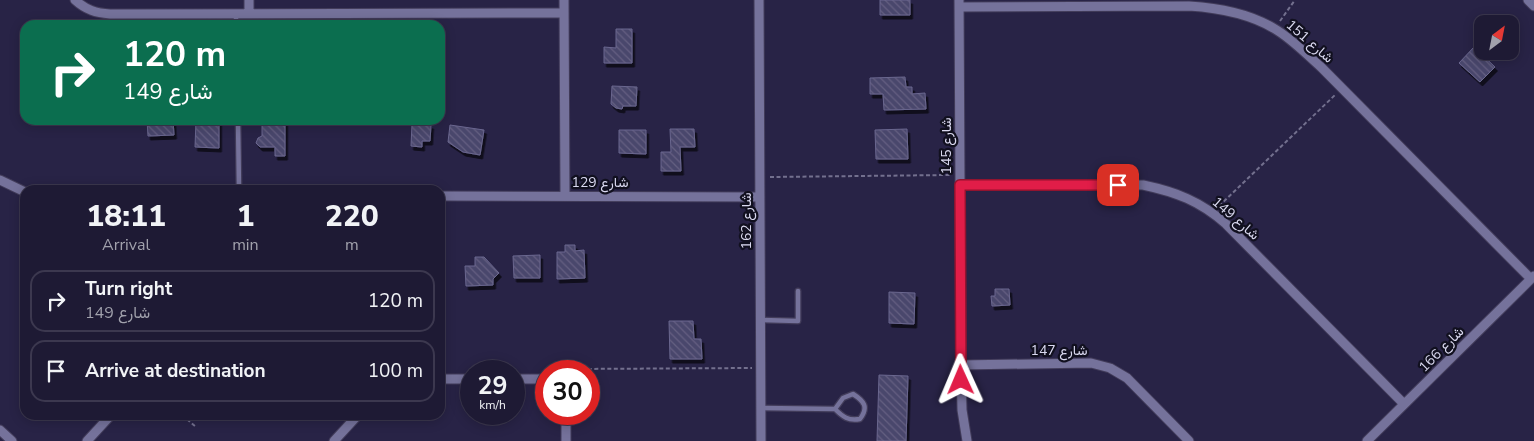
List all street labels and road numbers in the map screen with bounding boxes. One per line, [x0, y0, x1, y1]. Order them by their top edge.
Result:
street label: شارع 151 [1281, 16, 1337, 68]
street label: شارع 145 [937, 118, 957, 174]
street label: شارع 129 [572, 173, 628, 193]
street label: شارع 162 [737, 193, 757, 249]
street label: شارع 149 [1207, 193, 1263, 245]
street label: شارع 166 [1414, 322, 1469, 377]
street label: شارع 147 [1031, 341, 1087, 361]

